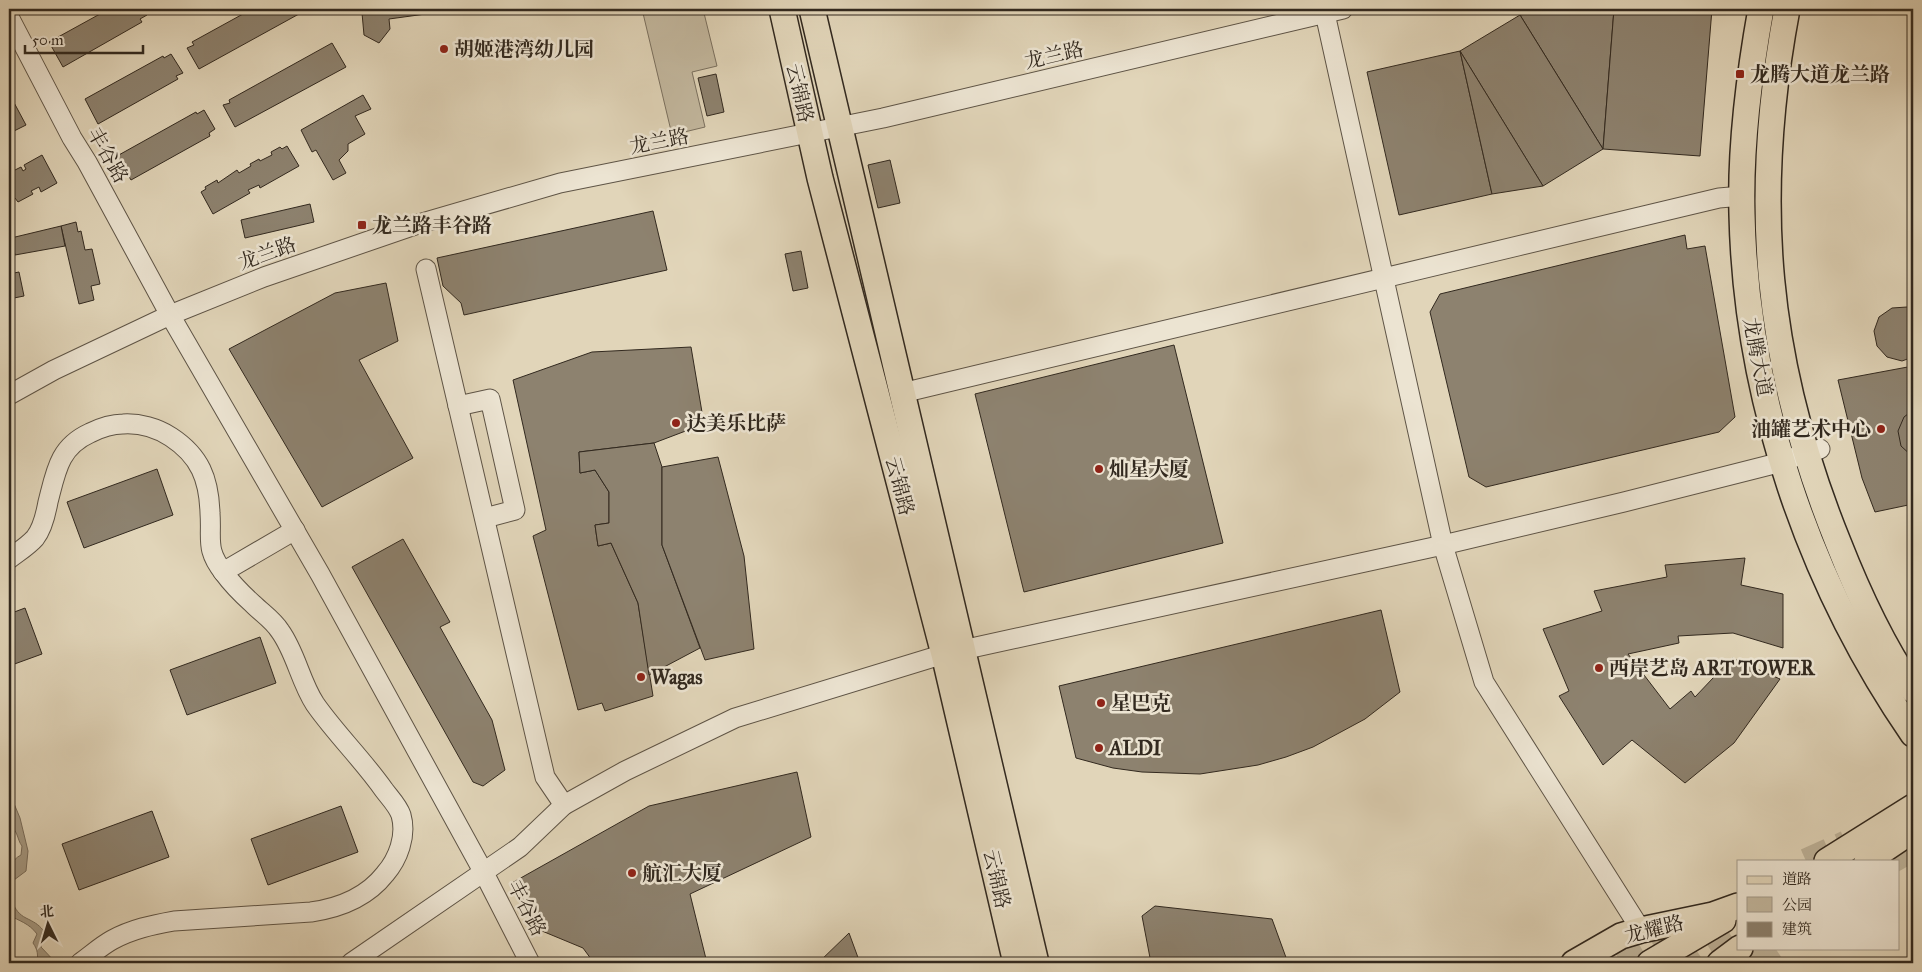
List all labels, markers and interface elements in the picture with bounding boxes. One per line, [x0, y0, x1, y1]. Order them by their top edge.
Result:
scale bar [25, 22, 142, 54]
text: 50 m [32, 31, 64, 49]
place label: 胡姬港湾幼儿园 [454, 37, 594, 61]
street label: 龙兰路 [1022, 37, 1086, 73]
marker: 胡姬港湾幼儿园 [438, 43, 450, 55]
street label: 云锦路 [782, 61, 818, 125]
place label: 龙腾大道龙兰路 [1750, 62, 1890, 86]
marker: 龙腾大道龙兰路 [1734, 68, 1746, 80]
street label: 丰谷路 [83, 123, 133, 187]
street label: 龙兰路 [627, 123, 691, 159]
place label: 龙兰路丰谷路 [372, 213, 492, 237]
marker: 龙兰路丰谷路 [356, 219, 368, 231]
street label: 龙兰路 [235, 231, 299, 275]
street label: 龙腾大道 [1739, 315, 1777, 399]
place label: 达美乐比萨 [686, 411, 786, 435]
marker: 达美乐比萨 [670, 417, 682, 429]
place label: 油罐艺术中心 [1751, 417, 1871, 441]
marker: 油罐艺术中心 [1875, 423, 1887, 435]
street label: 云锦路 [881, 454, 919, 518]
place label: 灿星大厦 [1109, 457, 1189, 481]
marker: 灿星大厦 [1093, 463, 1105, 475]
place label: 西岸艺岛 ART TOWER [1609, 656, 1816, 680]
marker: 西岸艺岛 ART TOWER [1593, 662, 1605, 674]
place label: Wagas [651, 665, 703, 690]
marker: Wagas [635, 671, 647, 683]
place label: 星巴克 [1111, 691, 1171, 715]
marker: 星巴克 [1095, 697, 1107, 709]
place label: ALDI [1107, 736, 1162, 760]
marker: ALDI [1093, 742, 1105, 754]
street label: 云锦路 [979, 847, 1015, 911]
legend [1737, 860, 1900, 950]
place label: 航汇大厦 [642, 861, 722, 885]
marker: 航汇大厦 [626, 867, 638, 879]
text: 道路 [1782, 870, 1812, 888]
street label: 丰谷路 [503, 876, 551, 940]
text: 公园 [1782, 896, 1812, 914]
north arrow [22, 900, 72, 950]
text: 北 [39, 902, 55, 921]
street label: 龙耀路 [1622, 910, 1686, 948]
text: 建筑 [1782, 920, 1812, 938]

